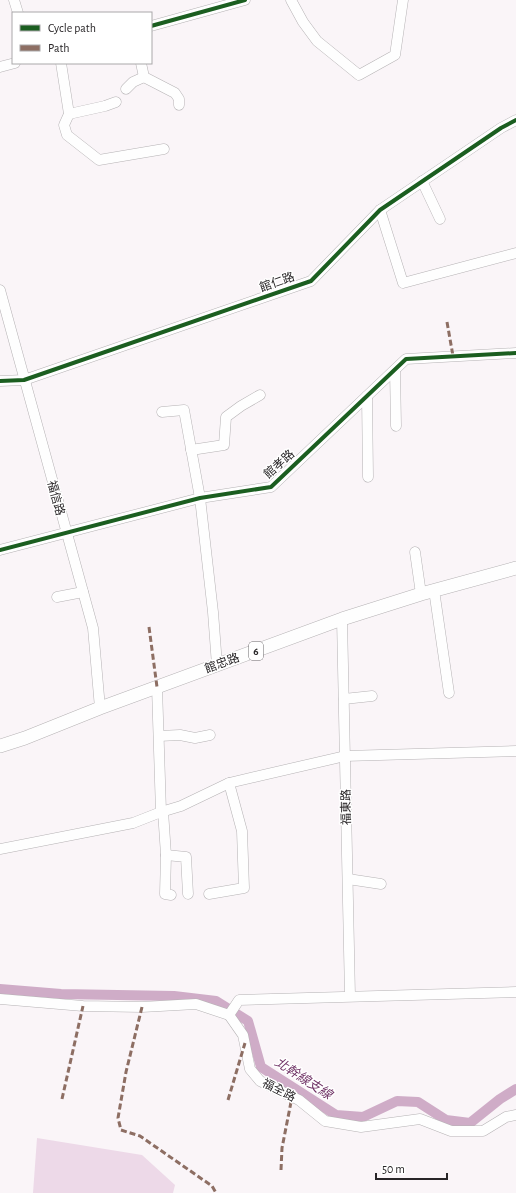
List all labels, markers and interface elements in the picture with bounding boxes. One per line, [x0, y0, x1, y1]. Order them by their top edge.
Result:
legend [12, 12, 152, 64]
text: Cycle path [48, 22, 96, 35]
text: Path [48, 42, 70, 54]
street label: 館仁路 [258, 270, 296, 294]
street label: 館孝路 [261, 447, 296, 481]
street label: 福信路 [46, 479, 67, 517]
road number: 6 [249, 642, 263, 660]
street label: 館忠路 [203, 650, 241, 675]
street label: 福東路 [339, 789, 352, 825]
water label: 北幹線支線 [272, 1054, 337, 1103]
street label: 福全路 [260, 1076, 298, 1104]
scale bar [376, 1155, 447, 1181]
text: 50 m [382, 1163, 405, 1175]

